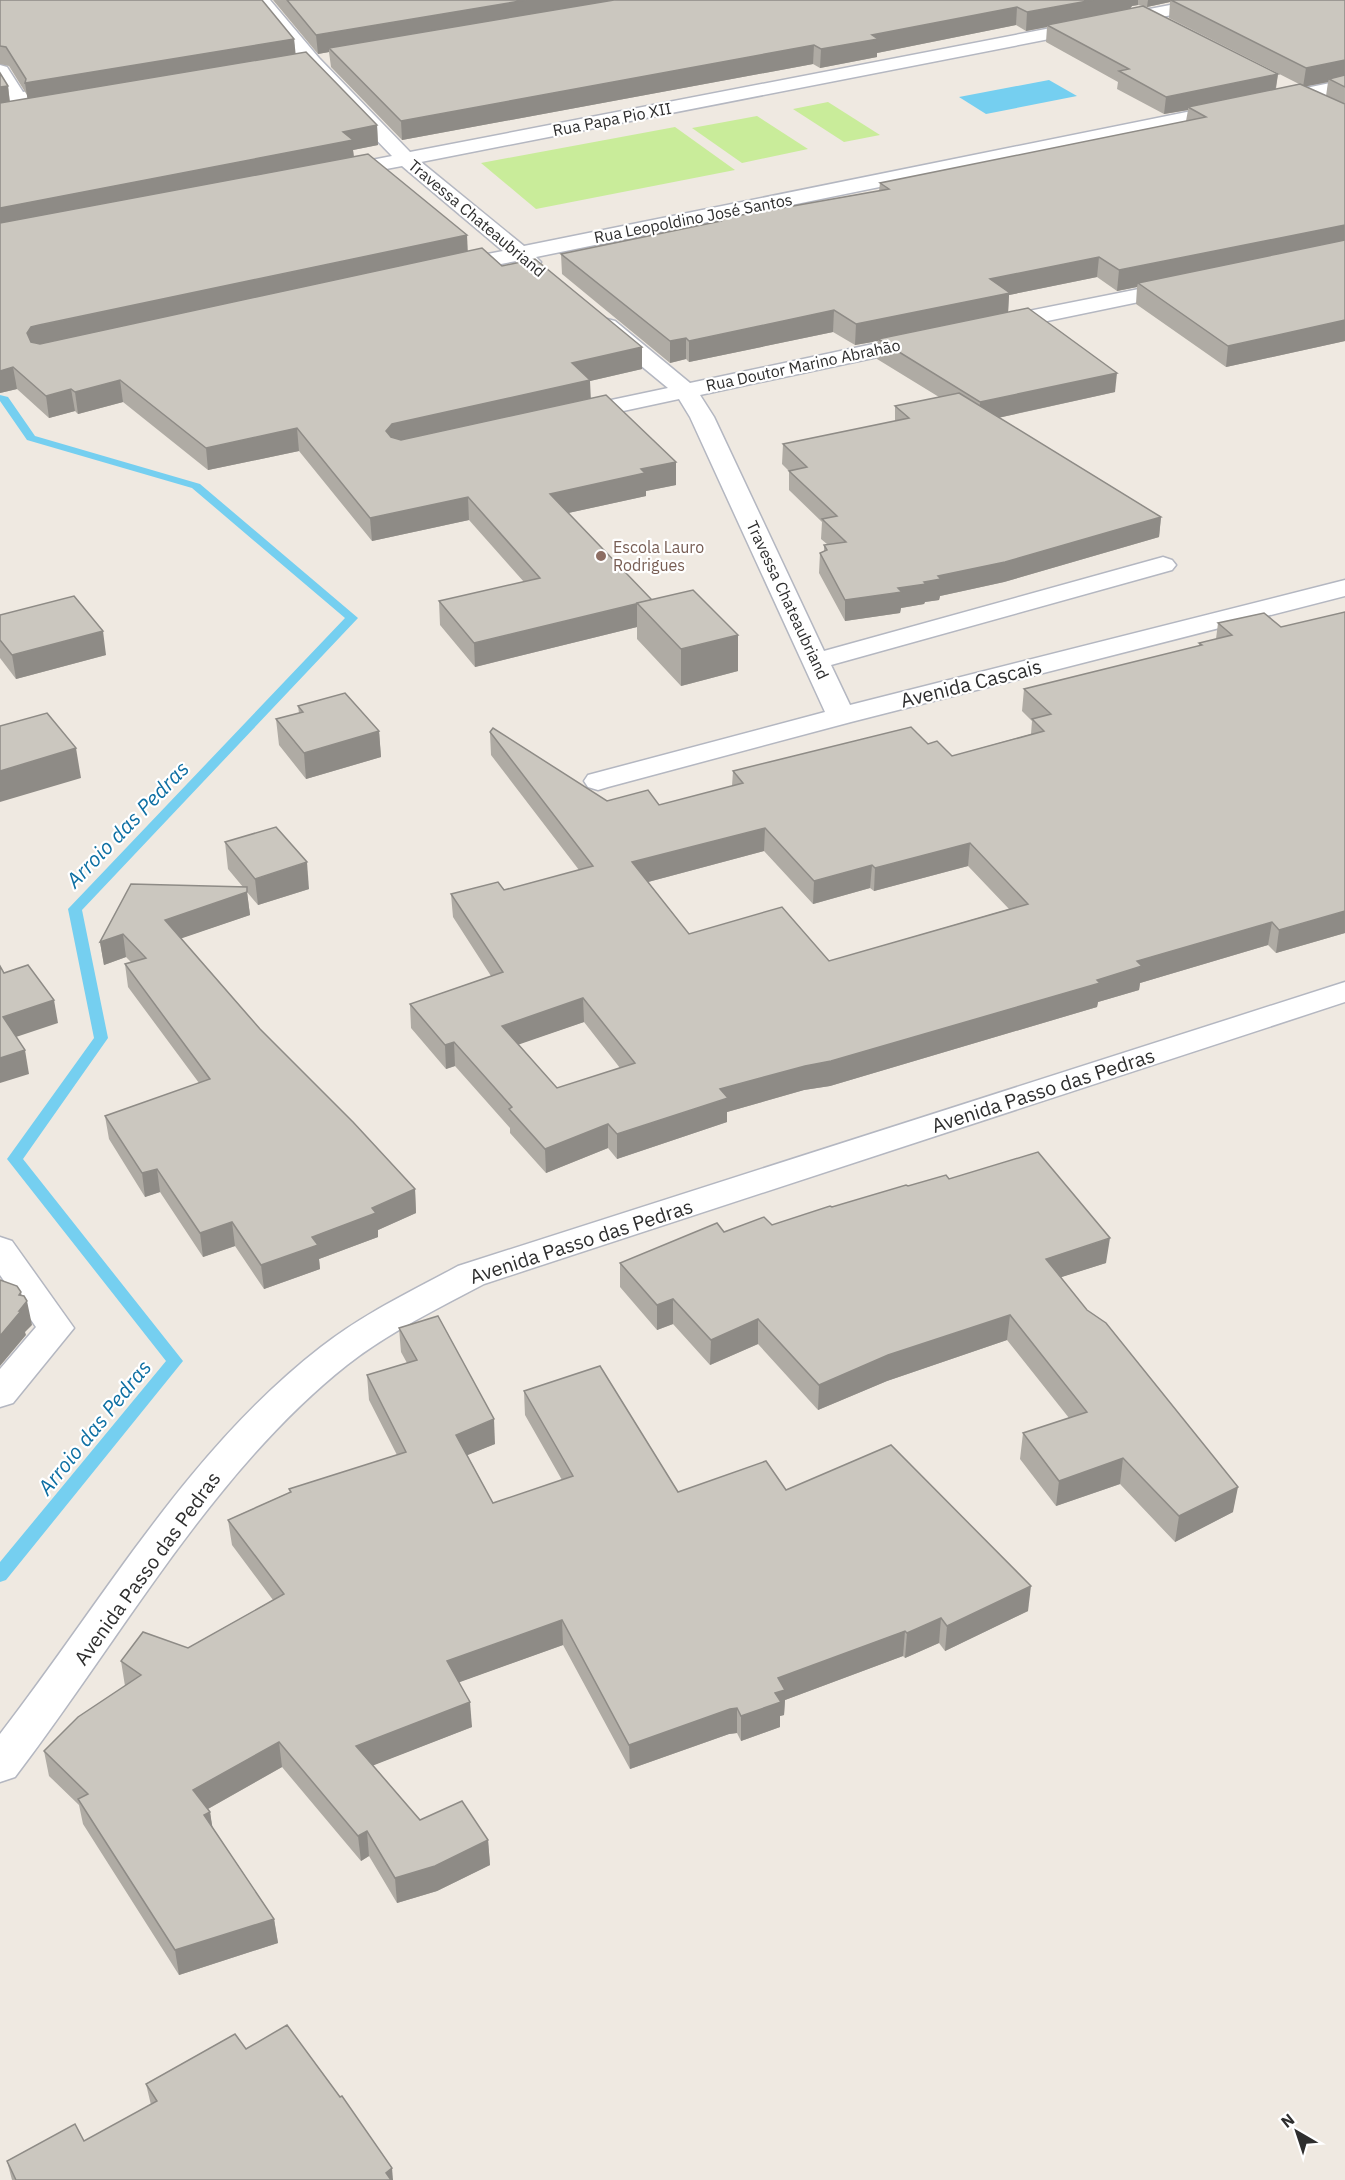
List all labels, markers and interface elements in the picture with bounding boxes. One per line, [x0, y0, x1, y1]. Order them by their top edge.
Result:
street label: Rua Papa Pio XII [551, 98, 673, 140]
street label: Travessa Chateaubriand [404, 155, 550, 281]
street label: Rua Leopoldino José Santos [592, 189, 794, 247]
street label: Rua Doutor Marino Abrahão [704, 335, 902, 395]
street label: Travessa Chateaubriand [742, 518, 834, 682]
place label: Escola Lauro Rodrigues [613, 537, 704, 575]
marker: Escola Lauro Rodrigues [594, 549, 608, 563]
street label: Avenida Cascais [898, 652, 1044, 714]
water label: Arroio das Pedras [59, 755, 195, 894]
street label: Avenida Passo das Pedras [928, 1041, 1158, 1139]
street label: Avenida Passo das Pedras [466, 1192, 696, 1290]
water label: Arroio das Pedras [30, 1354, 157, 1501]
street label: Avenida Passo das Pedras [68, 1466, 226, 1670]
north arrow [1267, 2102, 1327, 2162]
text: N [1277, 2109, 1298, 2132]

